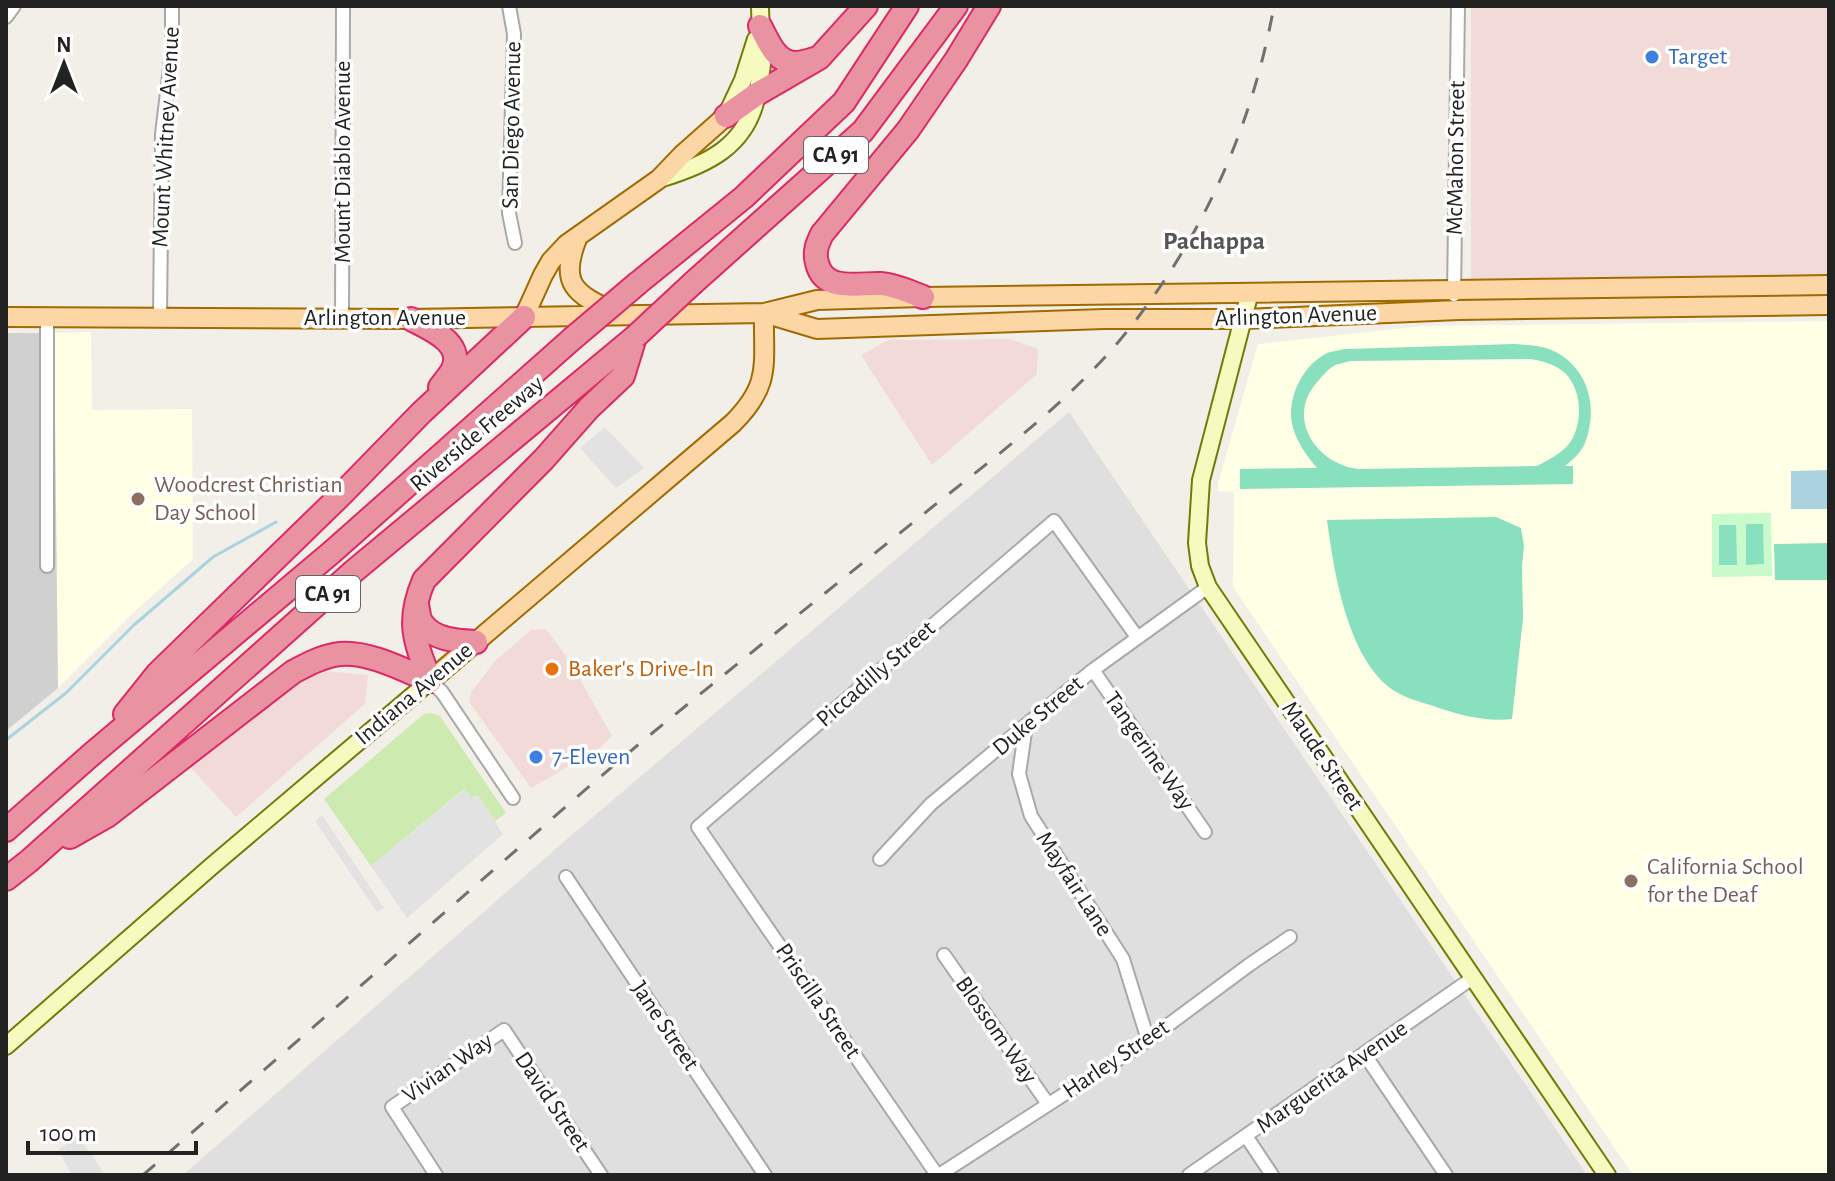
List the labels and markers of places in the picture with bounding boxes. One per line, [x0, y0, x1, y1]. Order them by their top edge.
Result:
place label: Target [1668, 45, 1728, 69]
marker: Target [1643, 48, 1661, 66]
place label: Woodcrest Christian Day School [154, 473, 343, 525]
marker: Woodcrest Christian Day School [129, 490, 147, 508]
place label: Baker's Drive-In [568, 657, 714, 681]
marker: Baker's Drive-In [543, 660, 561, 678]
place label: 7-Eleven [552, 745, 630, 769]
marker: 7-Eleven [527, 748, 545, 766]
place label: California School for the Deaf [1647, 855, 1804, 907]
marker: California School for the Deaf [1622, 872, 1640, 890]

